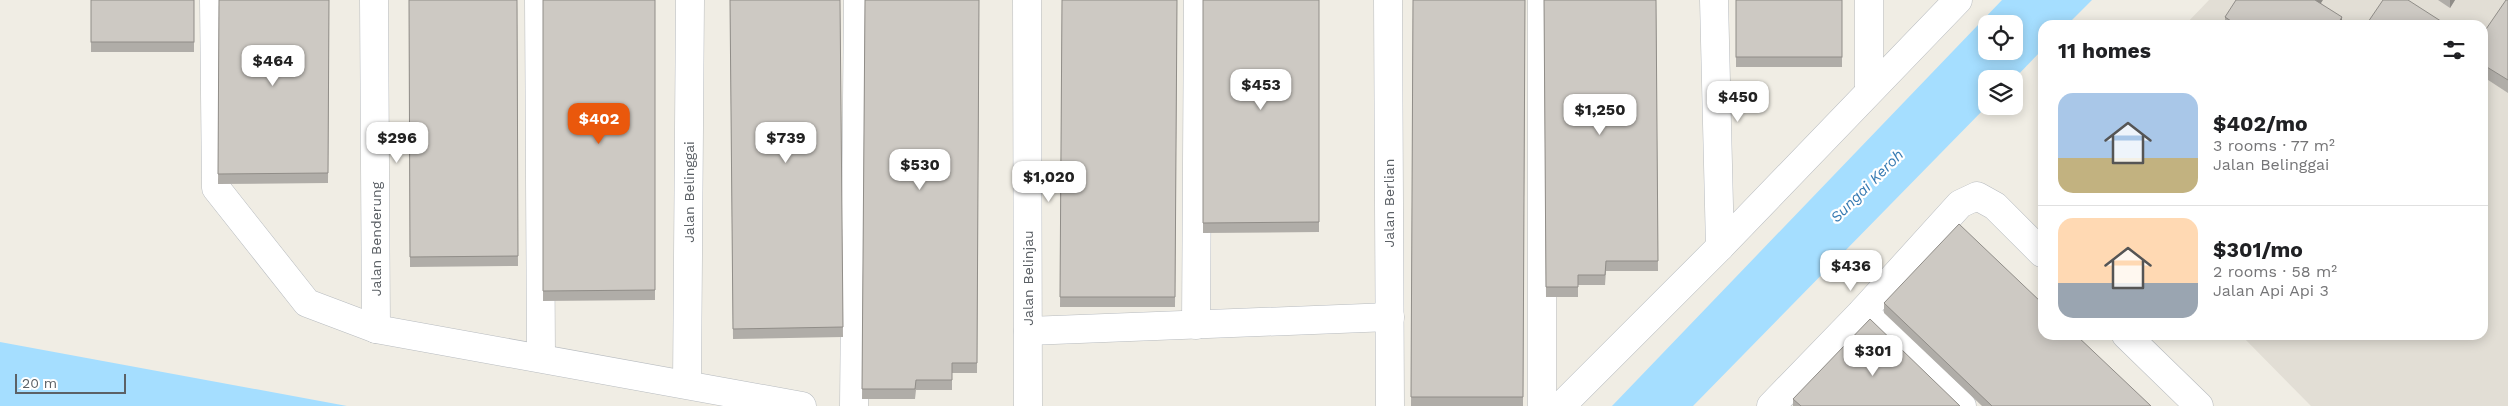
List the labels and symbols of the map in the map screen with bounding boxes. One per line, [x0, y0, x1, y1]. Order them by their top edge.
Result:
pin: $464 [243, 44, 303, 87]
pin: $453 [1231, 68, 1291, 111]
pin: $450 [1708, 80, 1768, 123]
pin: $1,250 [1559, 94, 1641, 136]
pin: $402 [569, 102, 629, 145]
pin: $296 [367, 121, 427, 164]
pin: $739 [756, 121, 816, 164]
street label: Jalan Belinggai [681, 141, 697, 243]
water label: Sungai Keroh [1827, 146, 1907, 226]
pin: $530 [890, 148, 950, 191]
street label: Jalan Berlian [1381, 159, 1397, 247]
pin: $1,020 [1008, 160, 1090, 203]
street label: Jalan Benderung [368, 181, 384, 296]
street label: Jalan Belinjau [1020, 230, 1036, 326]
pin: $436 [1821, 250, 1881, 292]
pin: $301 [1843, 334, 1903, 377]
scale bar [15, 371, 126, 394]

